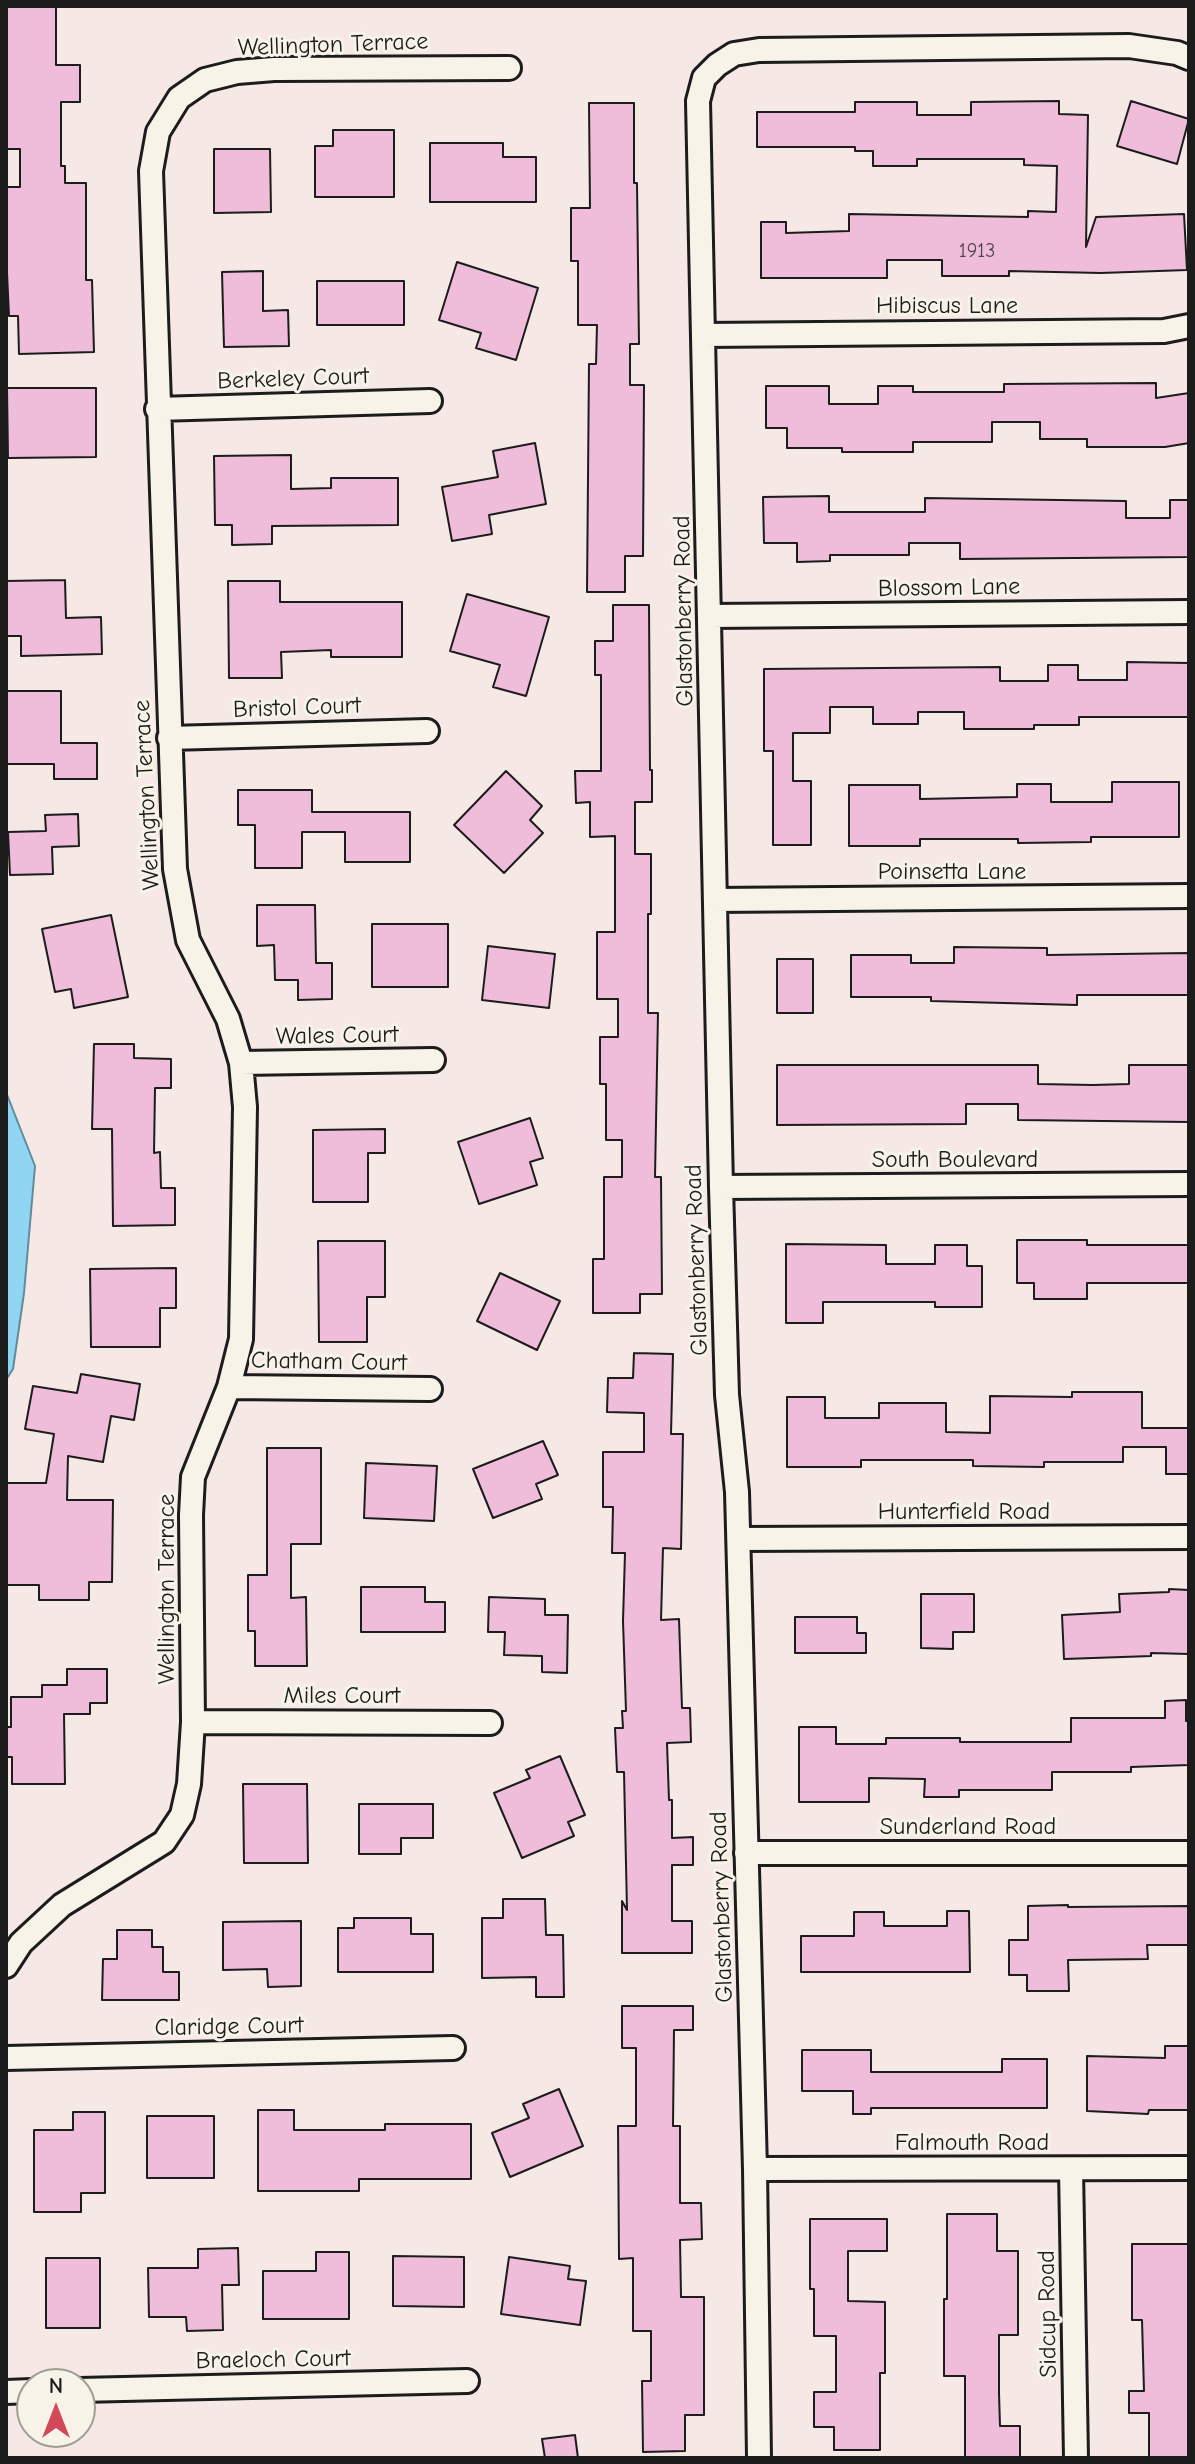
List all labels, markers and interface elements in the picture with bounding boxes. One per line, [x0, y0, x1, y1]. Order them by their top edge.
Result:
street label: Wellington Terrace [237, 27, 429, 63]
house number: 1913 [959, 239, 995, 263]
street label: Hibiscus Lane [876, 292, 1018, 320]
street label: Berkeley Court [217, 362, 369, 396]
street label: Glastonberry Road [668, 515, 700, 707]
street label: Blossom Lane [878, 572, 1020, 604]
street label: Bristol Court [233, 691, 361, 725]
street label: Wellington Terrace [128, 699, 166, 891]
street label: Poinsetta Lane [878, 858, 1026, 886]
street label: Wales Court [275, 1021, 399, 1051]
street label: South Boulevard [872, 1146, 1038, 1174]
street label: Glastonberry Road [679, 1164, 715, 1356]
street label: Chatham Court [251, 1346, 407, 1378]
street label: Wellington Terrace [153, 1494, 181, 1684]
street label: Hunterfield Road [878, 1498, 1050, 1526]
street label: Miles Court [284, 1682, 400, 1710]
street label: Glastonberry Road [704, 1811, 740, 2003]
street label: Sunderland Road [880, 1813, 1056, 1841]
street label: Claridge Court [154, 2011, 304, 2043]
street label: Falmouth Road [895, 2129, 1049, 2157]
street label: Sidcup Road [1032, 2250, 1064, 2378]
street label: Braeloch Court [195, 2344, 351, 2376]
north arrow [16, 2368, 96, 2448]
text: N [49, 2373, 63, 2399]

